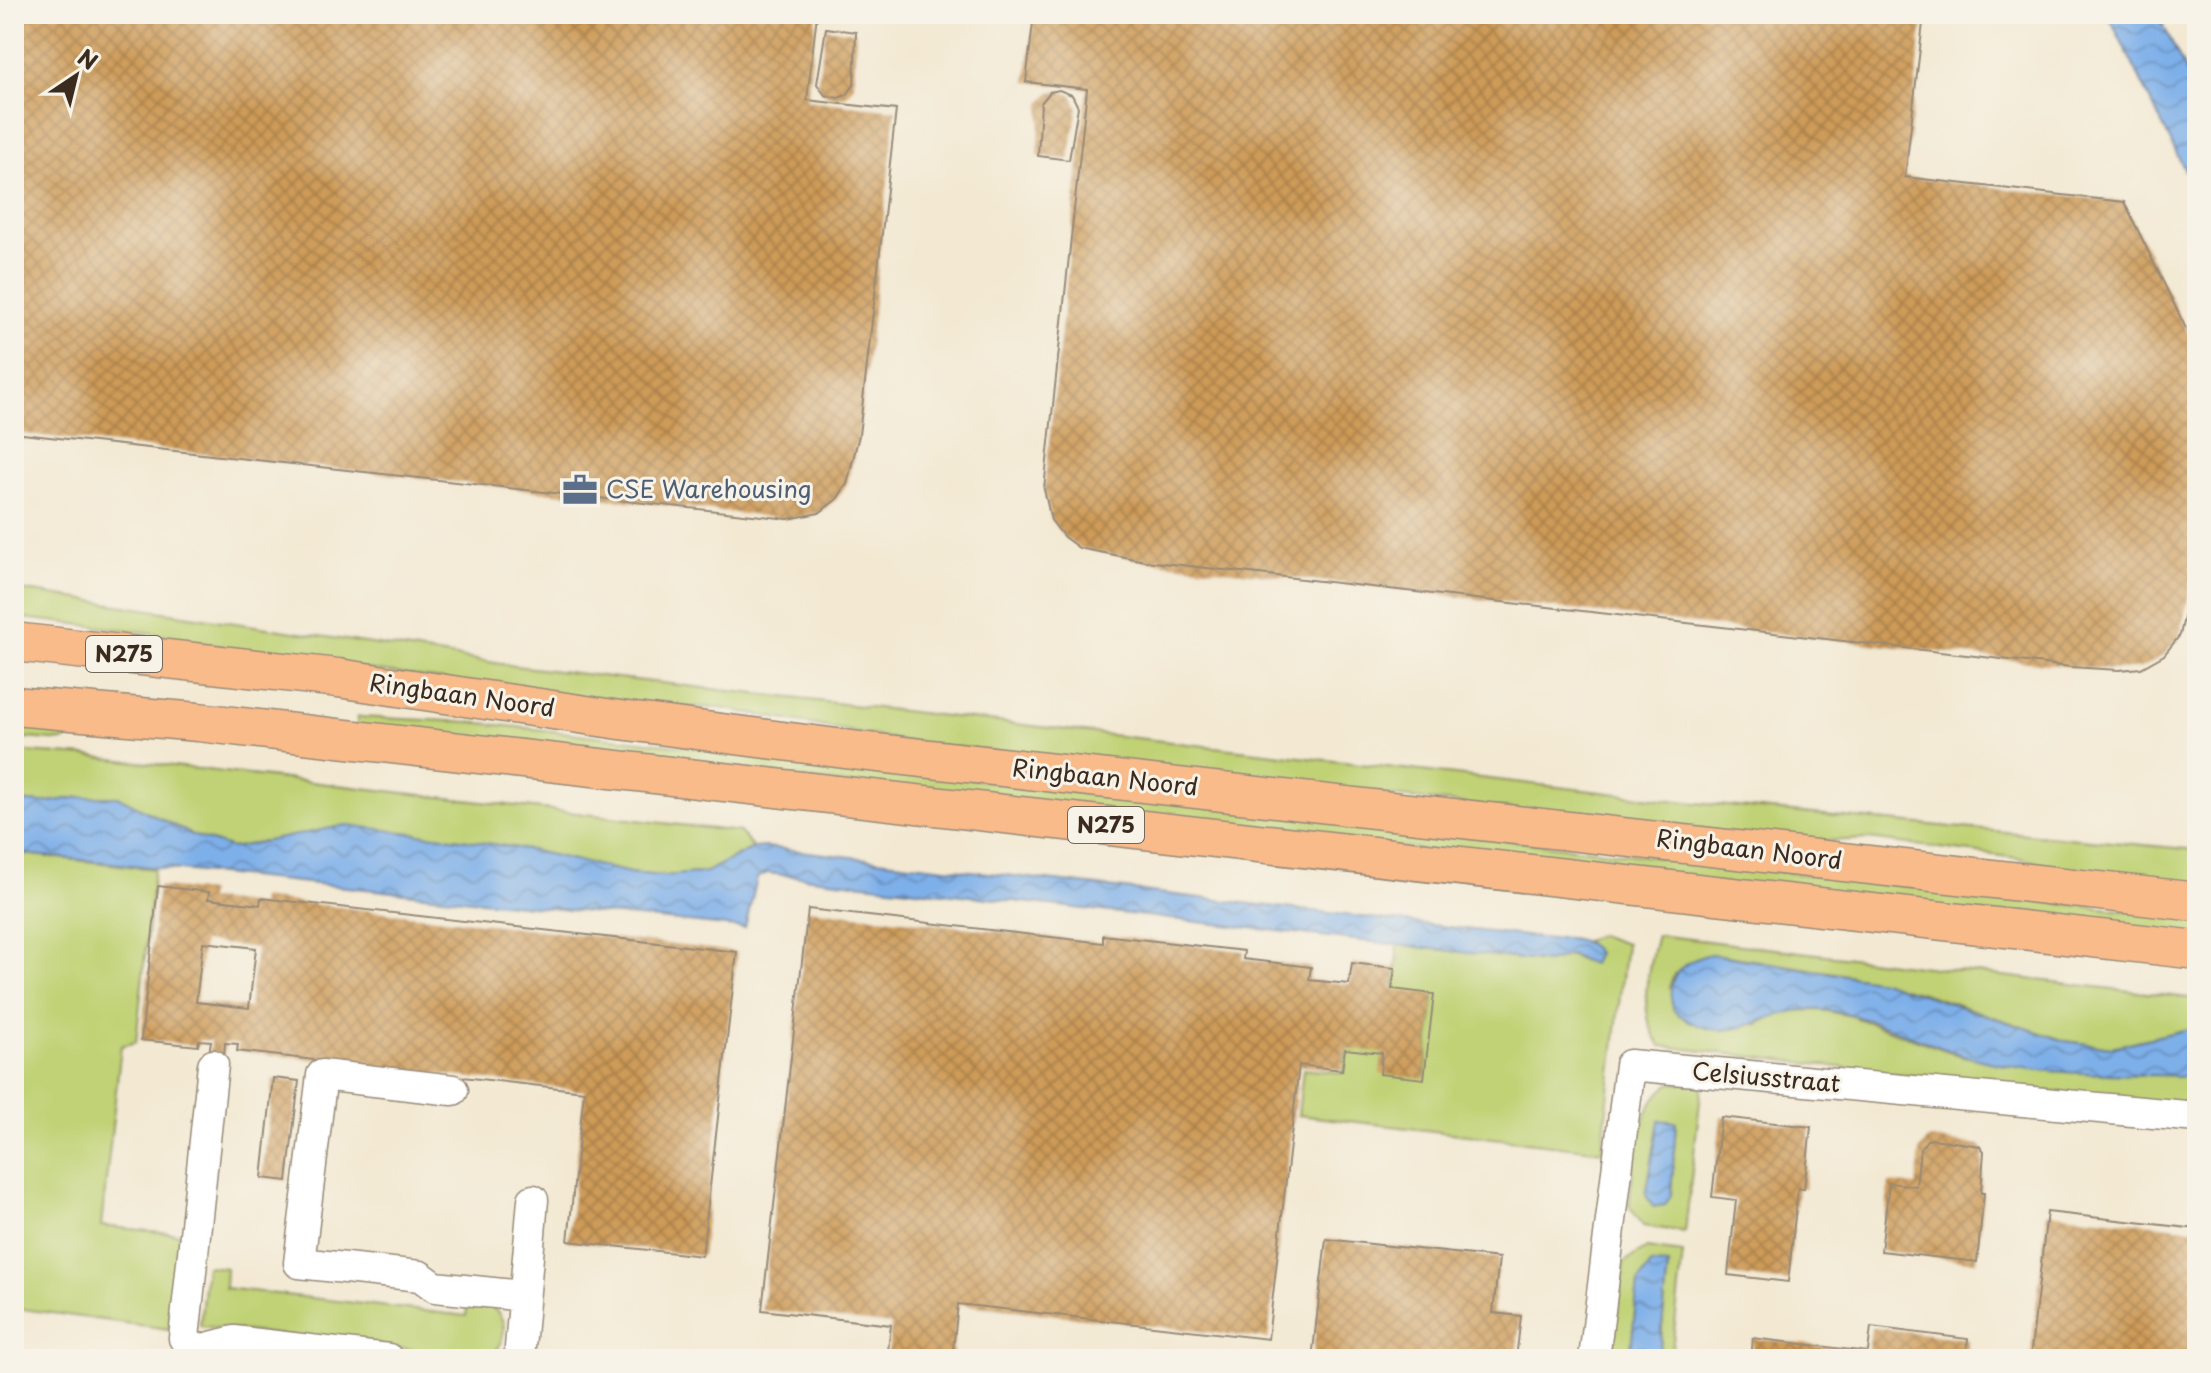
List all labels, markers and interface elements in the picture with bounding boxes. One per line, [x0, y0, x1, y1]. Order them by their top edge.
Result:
north arrow [36, 36, 116, 116]
text: N [72, 40, 105, 77]
place label: CSE Warehousing [606, 470, 812, 506]
office icon: CSE Warehousing [561, 471, 599, 509]
road number: N275 [86, 636, 162, 672]
street label: Ringbaan Noord [367, 663, 557, 725]
street label: Ringbaan Noord [1010, 748, 1200, 804]
road number: N275 [1068, 807, 1144, 843]
street label: Ringbaan Noord [1654, 819, 1844, 877]
street label: Celsiusstraat [1690, 1052, 1842, 1100]

